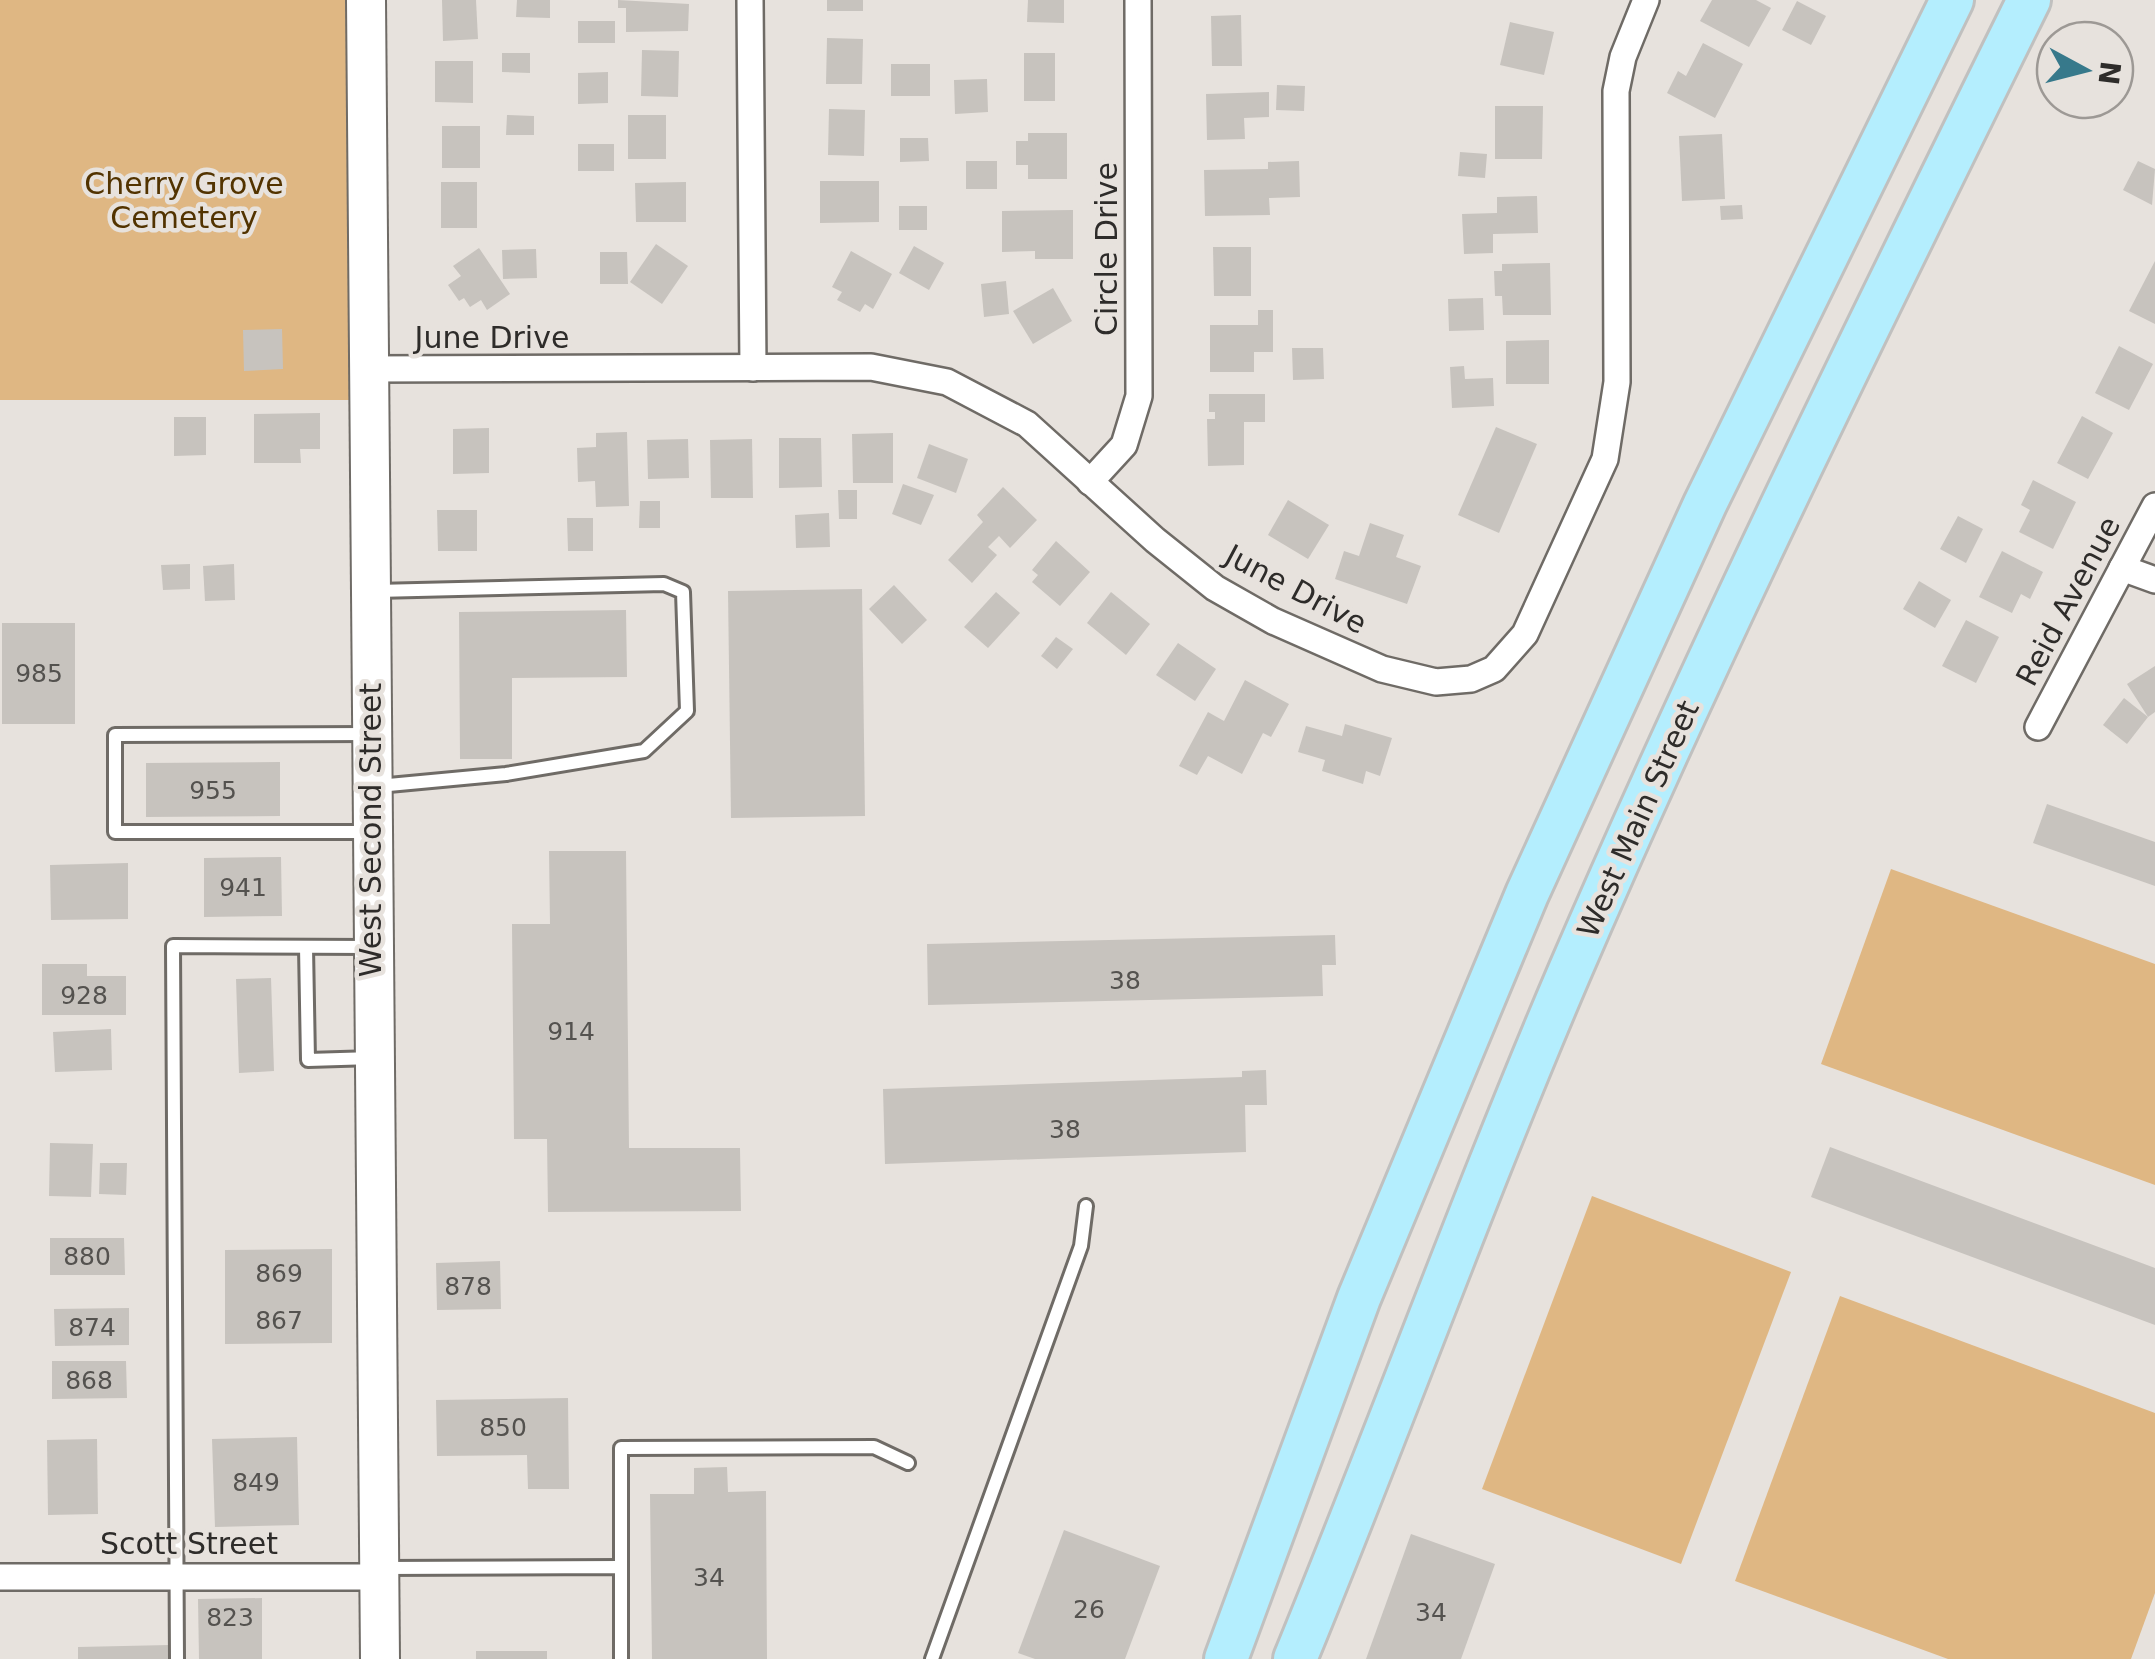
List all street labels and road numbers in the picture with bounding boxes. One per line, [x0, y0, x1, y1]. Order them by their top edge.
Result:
street label: Circle Drive [1089, 162, 1124, 336]
street label: June Drive [413, 320, 569, 355]
street label: Reid Avenue [2009, 511, 2127, 691]
street label: June Drive [1218, 536, 1373, 641]
street label: West Second Street [353, 683, 388, 977]
street label: West Main Street [1570, 695, 1706, 943]
street label: Scott Street [100, 1526, 278, 1561]

